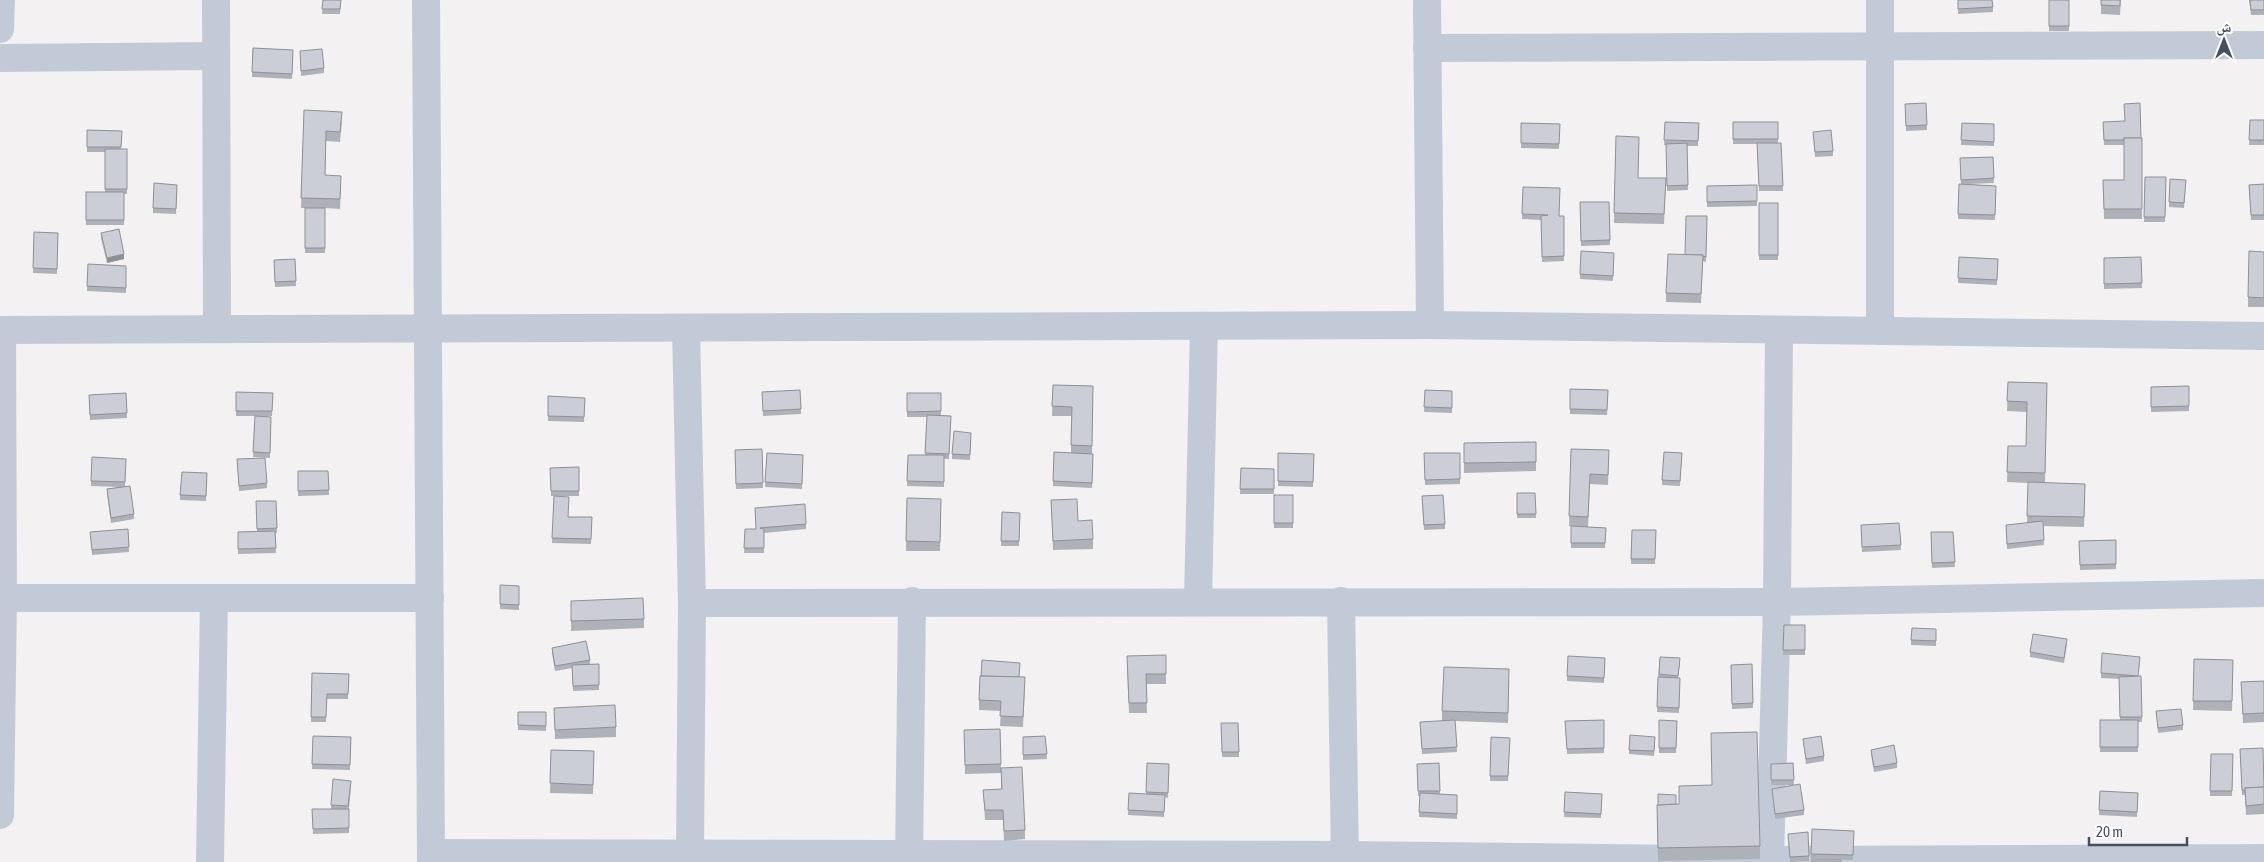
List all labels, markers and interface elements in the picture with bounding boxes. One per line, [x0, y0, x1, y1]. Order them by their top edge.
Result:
north arrow [2199, 15, 2249, 65]
text: ش [2217, 19, 2232, 36]
scale bar [2089, 814, 2186, 846]
text: 20 m [2096, 823, 2123, 840]

